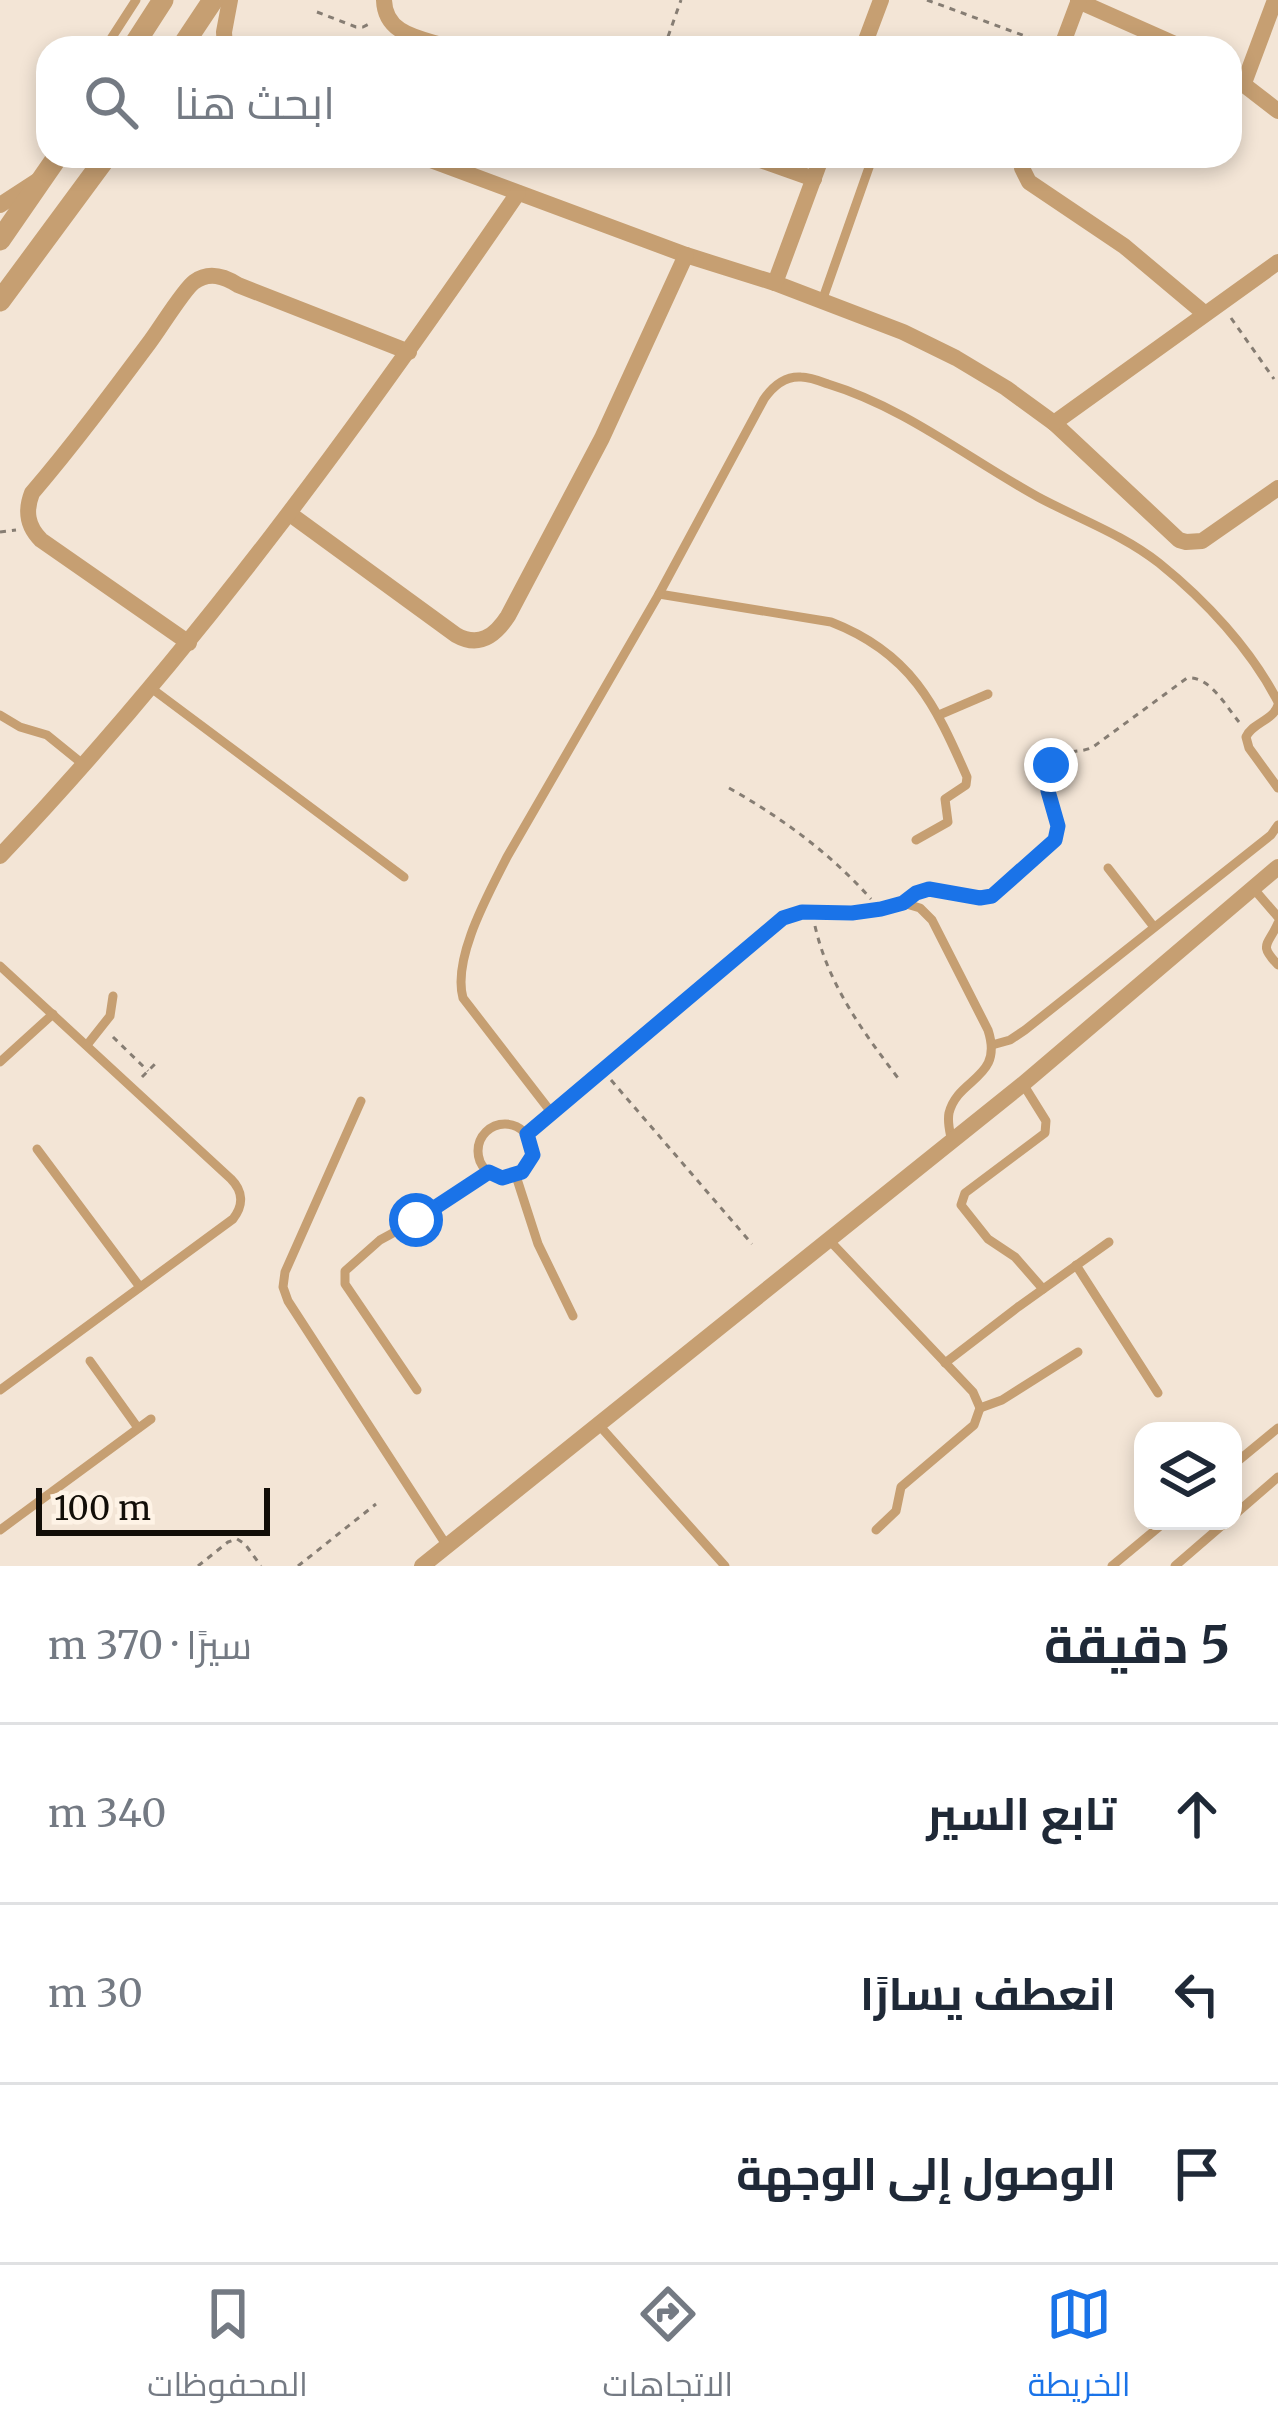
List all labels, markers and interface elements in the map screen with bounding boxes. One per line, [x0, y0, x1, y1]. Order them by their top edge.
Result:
search box [36, 36, 1242, 168]
icon: search [78, 69, 144, 135]
text: ابحث هنا [174, 75, 335, 131]
route end [1024, 738, 1078, 792]
route start [389, 1193, 443, 1247]
map controls [1134, 1422, 1242, 1530]
button: layers [1134, 1422, 1242, 1530]
scale bar [36, 1482, 270, 1535]
text: 100 m [54, 1488, 151, 1529]
text: 5 دقيقة [1044, 1613, 1230, 1677]
text: سيرًا · 370 m [48, 1621, 252, 1670]
icon: ahead [1164, 1781, 1230, 1847]
text: تابع السير [926, 1786, 1116, 1842]
text: 340 m [48, 1789, 167, 1838]
icon: left [1164, 1961, 1230, 2027]
text: انعطف يسارًا [860, 1966, 1116, 2022]
text: 30 m [48, 1969, 143, 2018]
icon: arrive [1164, 2141, 1230, 2207]
text: الوصول إلى الوجهة [736, 2146, 1116, 2202]
tab: المحفوظات [147, 2281, 308, 2415]
tab: الاتجاهات [603, 2281, 733, 2415]
tab: الخريطة [1028, 2281, 1131, 2415]

